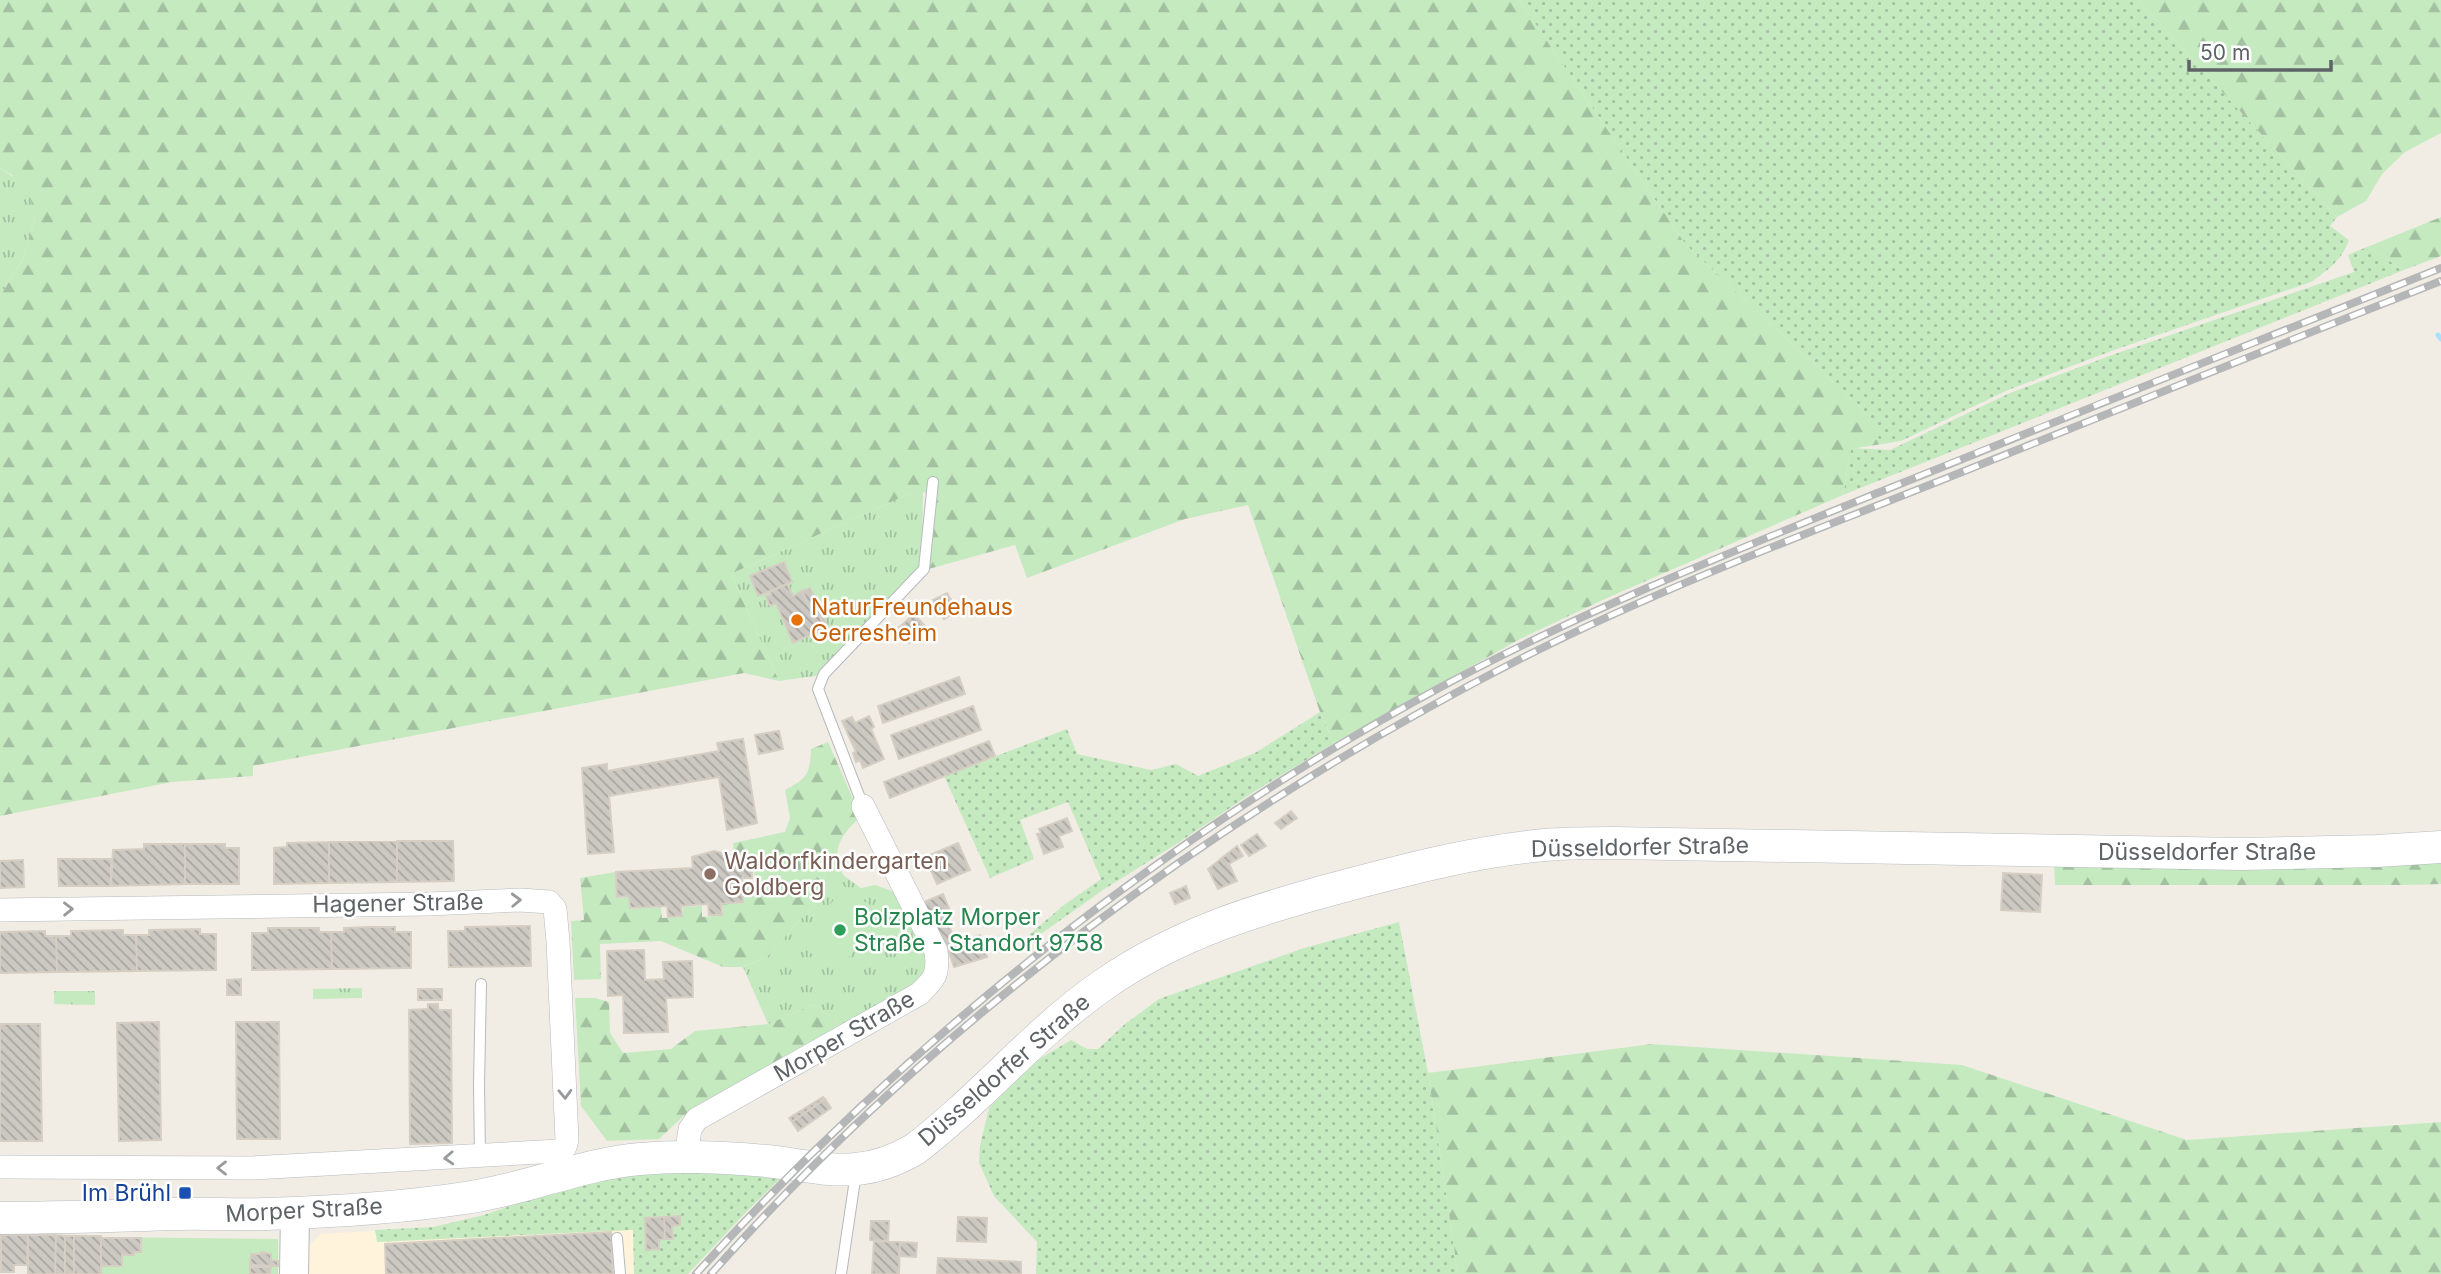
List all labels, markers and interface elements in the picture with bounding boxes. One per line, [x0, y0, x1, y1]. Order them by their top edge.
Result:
scale bar [2189, 28, 2331, 72]
text: 50 m [2200, 40, 2250, 65]
place label: NaturFreundehaus Gerresheim [811, 593, 1013, 647]
marker: NaturFreundehaus Gerresheim [789, 612, 805, 628]
street label: Düsseldorfer Straße [1531, 831, 1749, 863]
street label: Düsseldorfer Straße [2098, 838, 2316, 866]
place label: Waldorfkindergarten Goldberg [724, 847, 947, 901]
marker: Waldorfkindergarten Goldberg [702, 866, 718, 882]
street label: Hagener Straße [312, 888, 484, 918]
one-way arrow [511, 893, 522, 908]
one-way arrow [63, 901, 74, 917]
place label: Bolzplatz Morper Straße - Standort 9758 [854, 903, 1104, 957]
marker: Bolzplatz Morper Straße - Standort 9758 [832, 922, 848, 938]
street label: Morper Straße [769, 984, 919, 1088]
street label: Düsseldorfer Straße [912, 988, 1096, 1152]
one-way arrow [558, 1088, 573, 1099]
one-way arrow [444, 1150, 455, 1165]
one-way arrow [216, 1160, 227, 1176]
place label: Im Brühl [82, 1179, 171, 1207]
marker: Im Brühl [177, 1185, 193, 1201]
street label: Morper Straße [225, 1192, 383, 1228]

